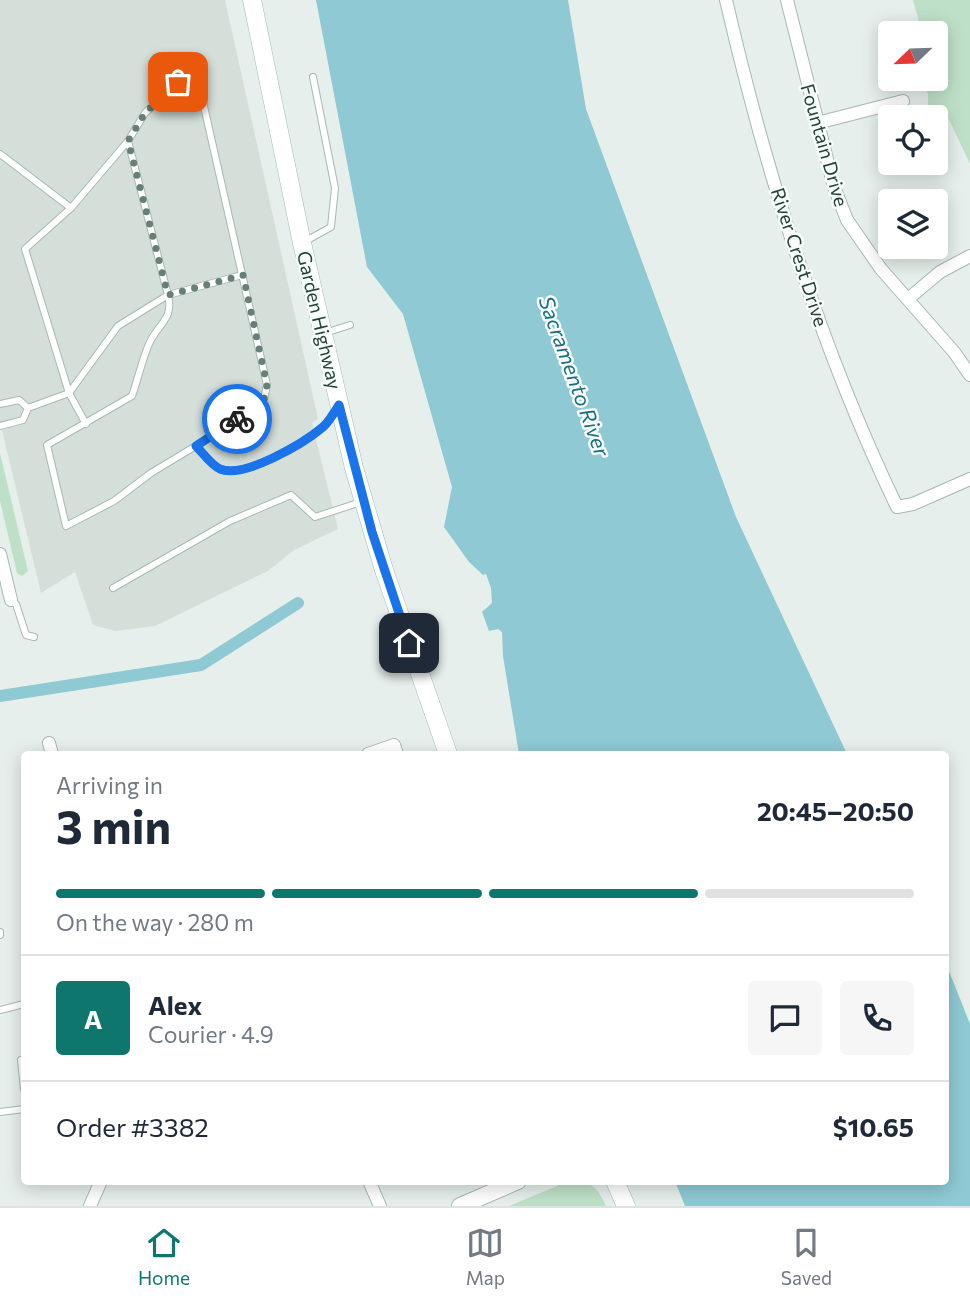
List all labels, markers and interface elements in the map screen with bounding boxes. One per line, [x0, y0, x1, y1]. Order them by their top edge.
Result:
north arrow [878, 21, 948, 91]
map controls [878, 21, 948, 259]
pin [148, 52, 208, 112]
icon: bag [159, 63, 197, 101]
street label: Fountain Drive [797, 81, 853, 209]
button: locate [878, 105, 948, 175]
street label: River Crest Drive [767, 185, 833, 329]
button: layers [878, 189, 948, 259]
street label: Garden Highway [293, 249, 347, 392]
water label: Sacramento River [534, 292, 616, 460]
courier [202, 384, 272, 454]
icon: bike [218, 400, 256, 438]
pin [379, 613, 439, 673]
icon: home [390, 624, 428, 662]
text: Arriving in [56, 771, 163, 799]
text: 20:45–20:50 [757, 795, 914, 826]
text: 3 min [56, 797, 171, 853]
text: On the way · 280 m [56, 908, 254, 936]
button: chat [748, 981, 822, 1055]
button: phone [840, 981, 914, 1055]
text: Alex [148, 989, 202, 1020]
text: A [84, 1003, 102, 1034]
text: Courier · 4.9 [148, 1020, 274, 1048]
text: Order #3382 [56, 1111, 209, 1142]
text: $10.65 [833, 1111, 914, 1142]
tab: Home [138, 1224, 190, 1289]
tab: Map [466, 1224, 505, 1289]
tab: Saved [781, 1224, 832, 1289]

